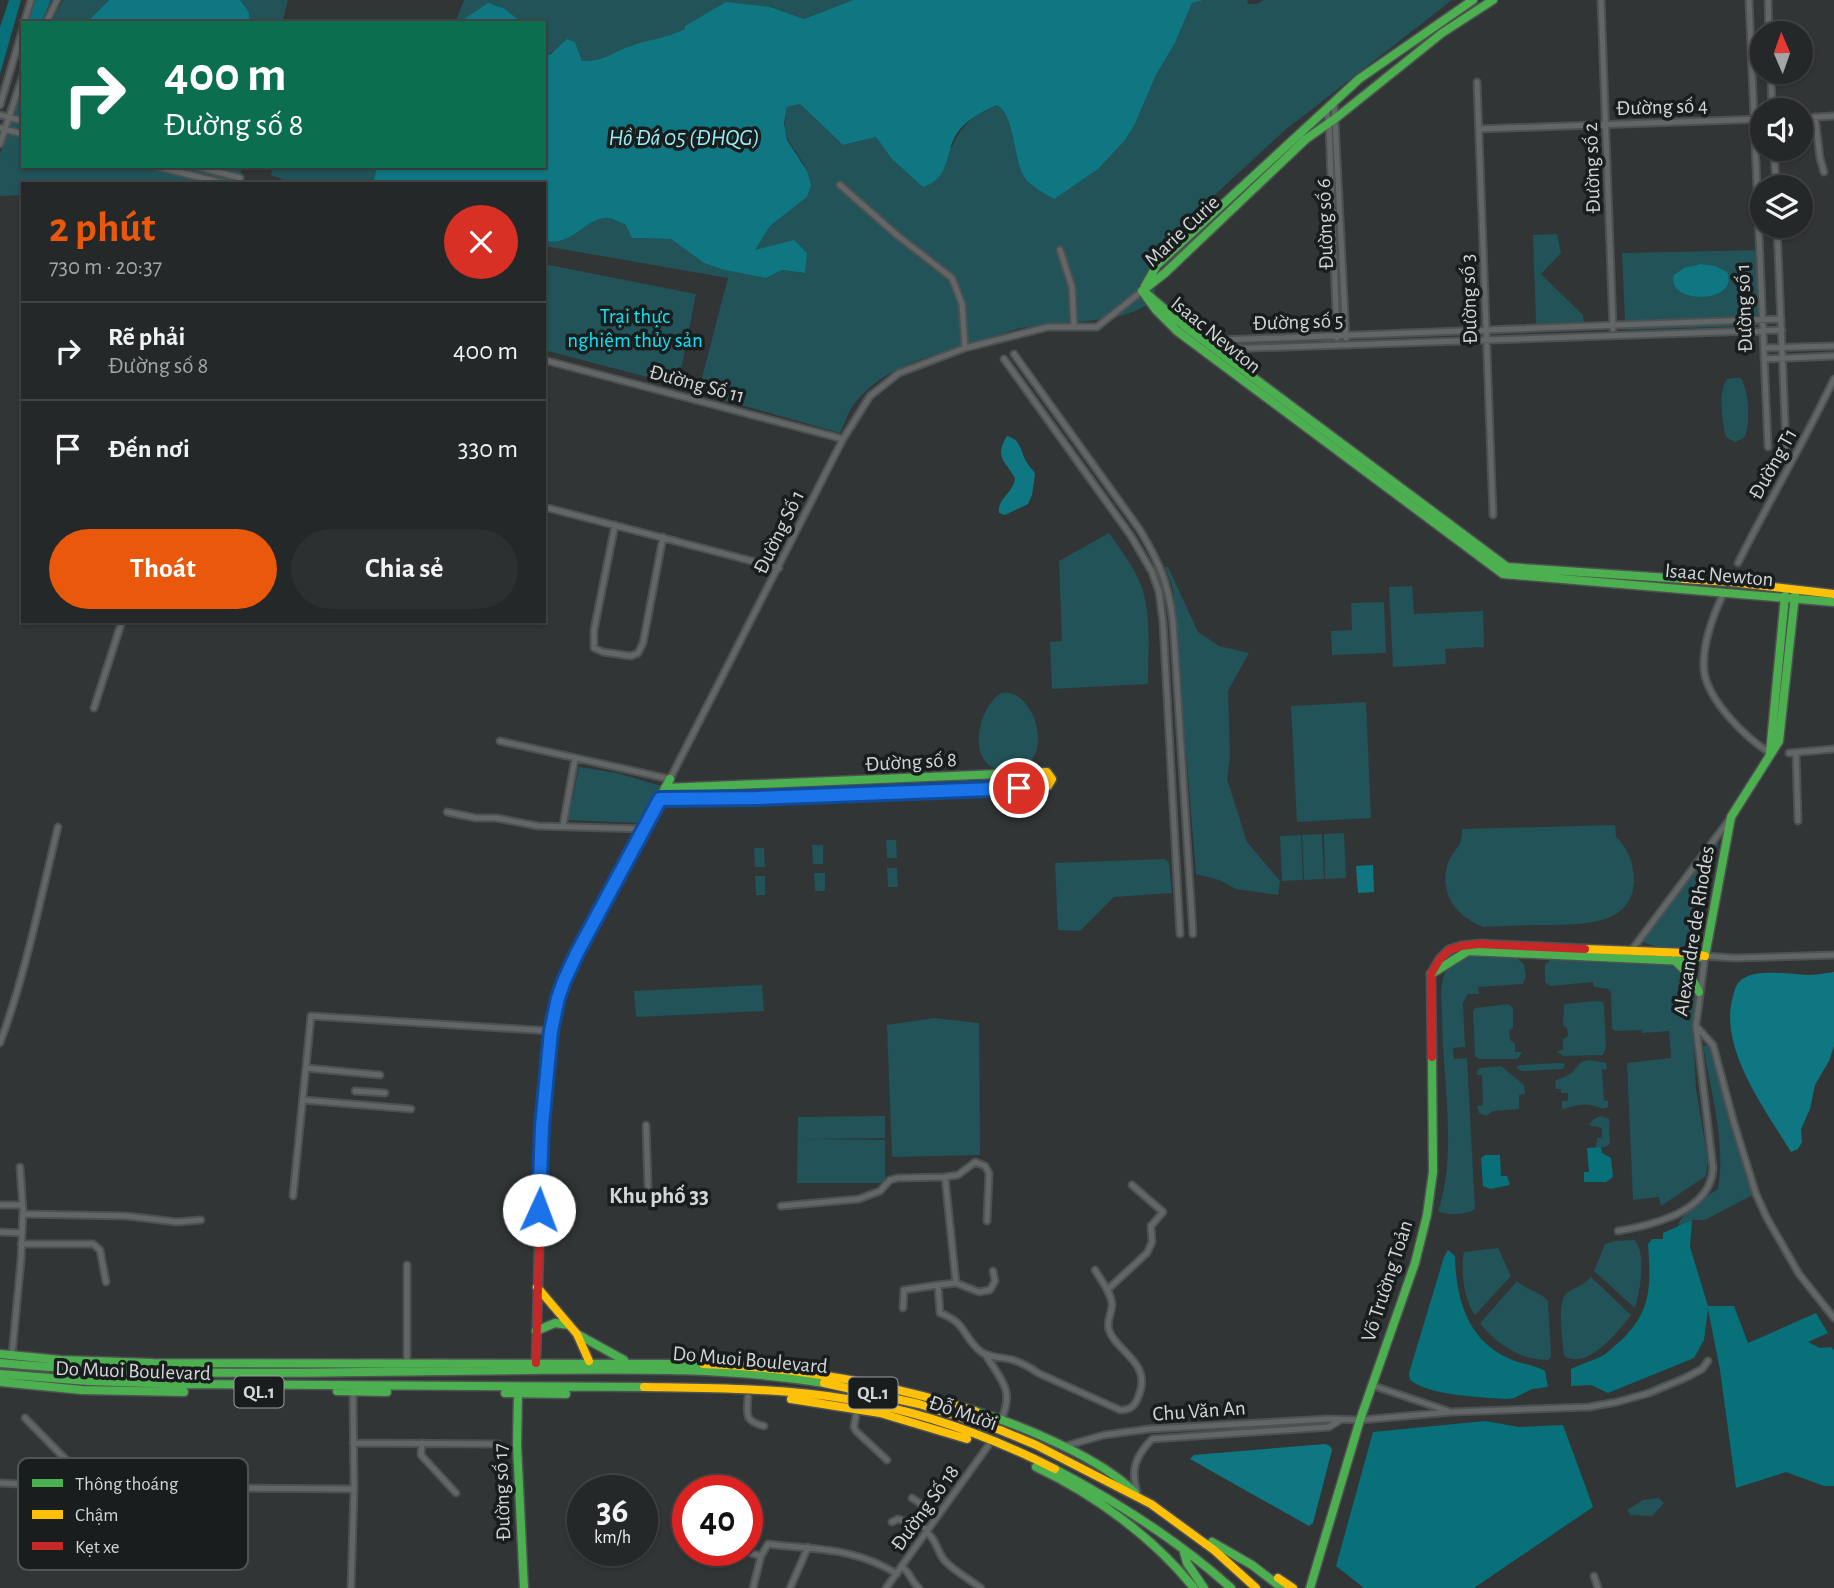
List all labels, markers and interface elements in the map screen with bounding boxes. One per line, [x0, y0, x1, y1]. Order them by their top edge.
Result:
north arrow [1750, 21, 1813, 84]
map controls [1750, 21, 1813, 238]
icon: right [49, 49, 140, 140]
text: 400 m [164, 51, 287, 100]
street label: Đường số 4 [1616, 95, 1708, 119]
button: sound [1750, 98, 1813, 161]
text: Đường số 8 [164, 109, 304, 141]
street label: Đường số 2 [1580, 122, 1604, 214]
water label: Hồ Đá 05 (ĐHQG) [608, 127, 760, 150]
button: layers [1750, 175, 1813, 238]
street label: Đường số 6 [1313, 178, 1337, 270]
street label: Marie Curie [1141, 191, 1223, 271]
button: close [444, 205, 518, 279]
text: 2 phút [49, 207, 155, 249]
street label: Đường số 3 [1457, 253, 1481, 345]
text: 730 m · 20:37 [49, 256, 162, 279]
street label: Đường số 1 [1732, 263, 1756, 353]
street label: Isaac Newton [1167, 293, 1265, 377]
park label: Trại thực nghiệm thủy sản [567, 306, 703, 351]
street label: Đường số 5 [1252, 310, 1344, 334]
text: Rẽ phải [108, 324, 185, 350]
icon: right [49, 332, 87, 370]
text: 400 m [453, 338, 518, 364]
text: Đường số 8 [108, 355, 208, 378]
street label: Đường Số 11 [647, 361, 747, 407]
street label: Đường T1 [1745, 425, 1801, 503]
icon: arrive [49, 430, 87, 468]
text: Đến nơi [108, 436, 190, 462]
text: 330 m [458, 436, 518, 462]
street label: Đường Số 1 [750, 487, 808, 577]
button: Thoát [49, 529, 277, 609]
button: Chia sẻ [291, 529, 518, 609]
street label: Isaac Newton [1664, 560, 1774, 590]
street label: Đường số 8 [865, 749, 957, 775]
pin [989, 758, 1049, 818]
icon: arrive [1000, 769, 1038, 807]
street label: Alexandre de Rhodes [1670, 844, 1718, 1018]
position arrow [502, 1173, 576, 1247]
district label: Khu phố 33 [609, 1184, 709, 1208]
street label: Võ Trường Toản [1358, 1218, 1416, 1344]
street label: Do Muoi Boulevard [672, 1343, 829, 1377]
street label: Do Muoi Boulevard [55, 1358, 211, 1384]
road number: QL.1 [234, 1376, 284, 1408]
road number: QL.1 [848, 1378, 898, 1408]
street label: Đỗ Mười [926, 1391, 1000, 1434]
street label: Chu Văn An [1152, 1397, 1246, 1425]
street label: Đường số 17 [490, 1443, 514, 1541]
legend [18, 1458, 248, 1570]
street label: Đường Số 18 [887, 1461, 963, 1555]
text: Thông thoáng [75, 1475, 179, 1494]
speed limit sign: 40 [672, 1475, 763, 1566]
text: 36 [596, 1494, 628, 1529]
text: Chậm [75, 1506, 119, 1525]
text: km/h [594, 1529, 631, 1547]
text: Kẹt xe [75, 1538, 120, 1557]

